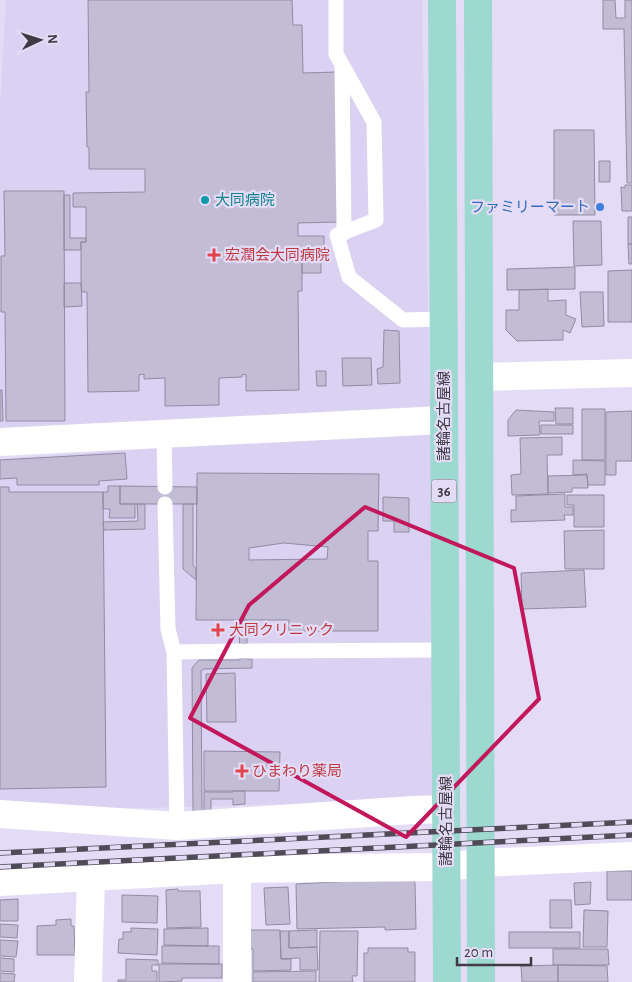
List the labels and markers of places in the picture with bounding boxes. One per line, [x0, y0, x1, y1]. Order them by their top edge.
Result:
place label: 大同病院 [215, 192, 275, 208]
marker: 大同病院 [199, 194, 211, 206]
place label: ファミリーマート [470, 200, 590, 215]
marker: ファミリーマート [594, 201, 606, 213]
place label: 宏潤会大同病院 [225, 247, 330, 263]
marker: 宏潤会大同病院 [207, 248, 221, 262]
place label: 大同クリニック [229, 622, 334, 638]
marker: 大同クリニック [211, 623, 225, 637]
place label: ひまわり薬局 [252, 763, 342, 779]
marker: ひまわり薬局 [236, 765, 248, 777]

